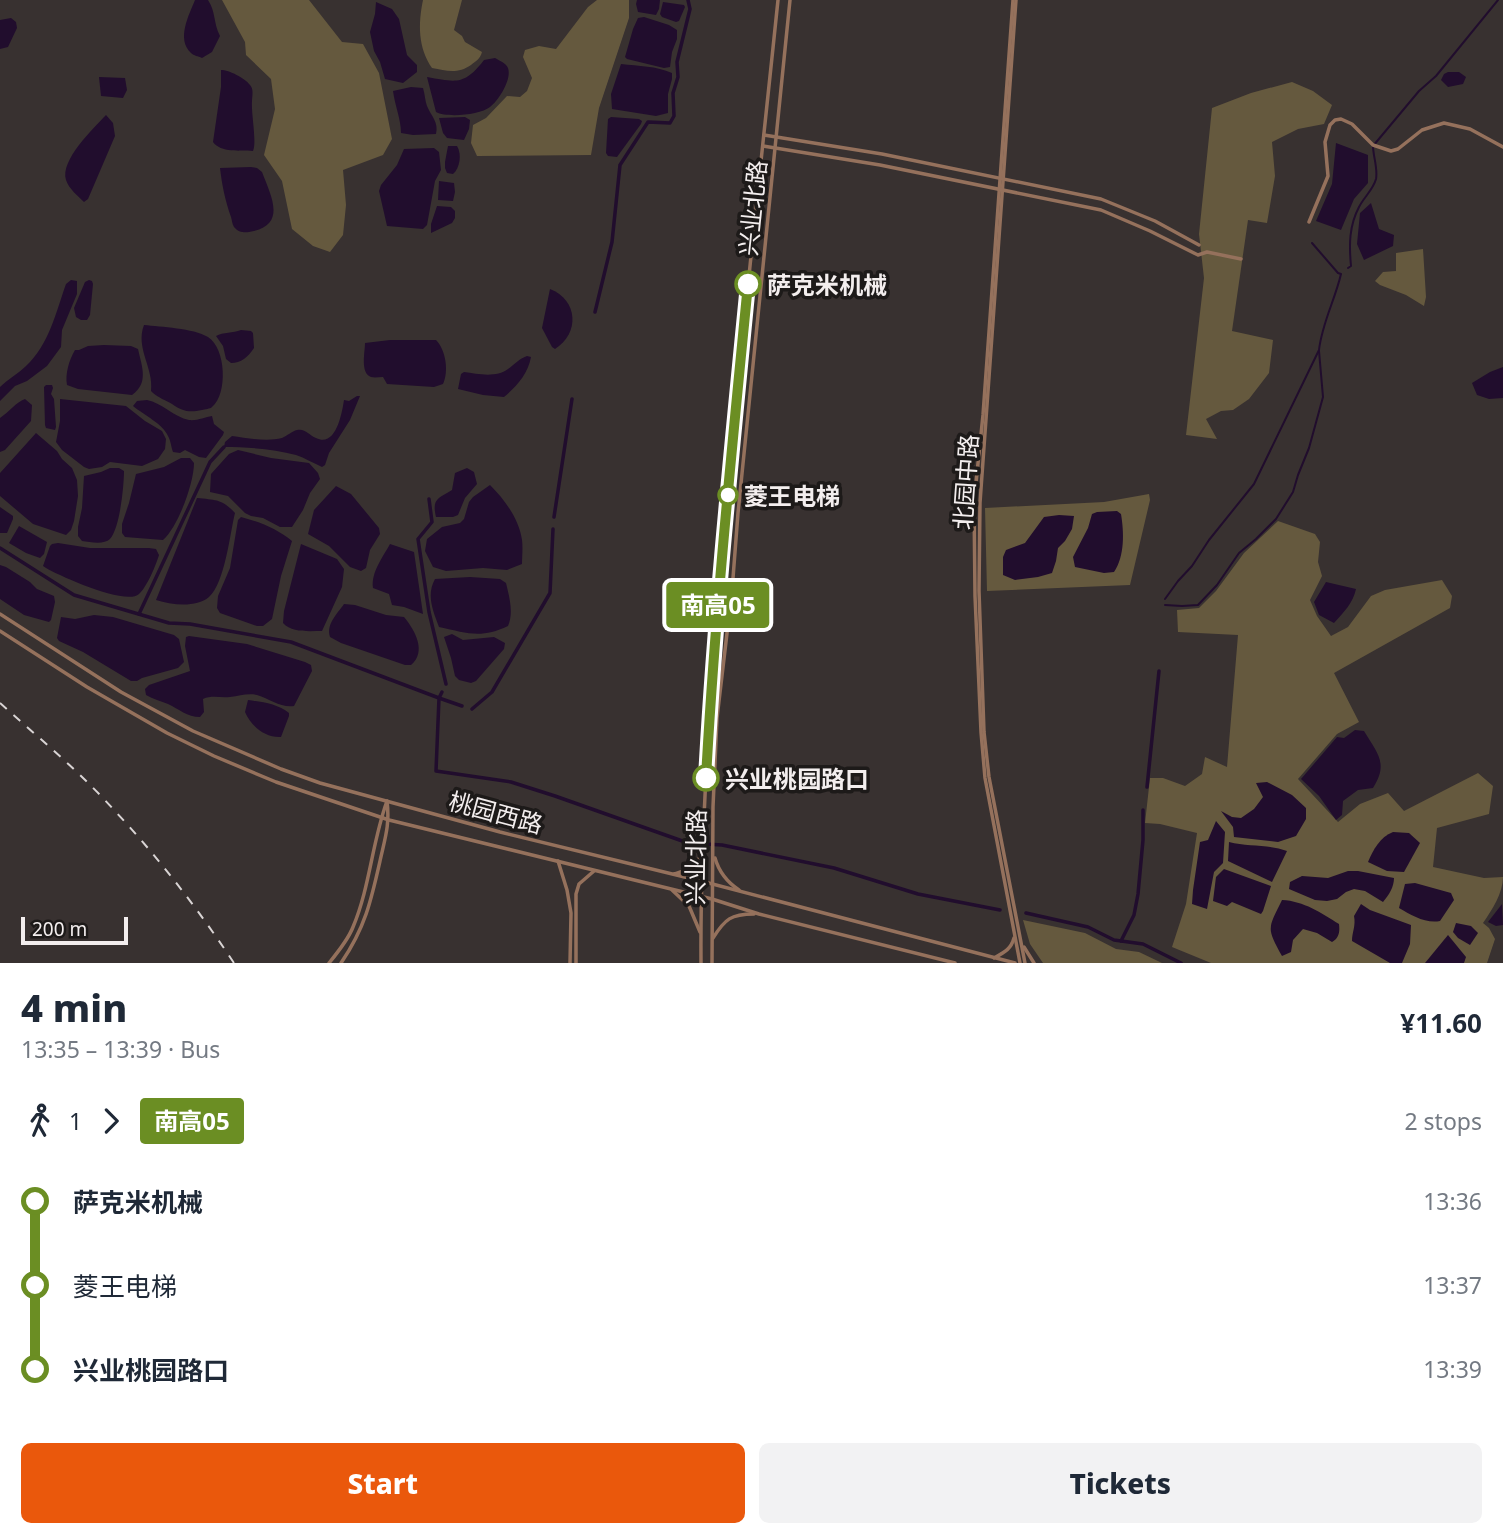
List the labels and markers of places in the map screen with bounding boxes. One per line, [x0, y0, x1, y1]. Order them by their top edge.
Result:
place label: 萨克米机械 [767, 268, 887, 301]
marker: 萨克米机械 [735, 271, 761, 297]
place label: 菱王电梯 [744, 479, 840, 512]
marker: 菱王电梯 [718, 485, 738, 505]
place label: 兴业桃园路口 [725, 762, 869, 795]
marker: 兴业桃园路口 [693, 765, 719, 791]

